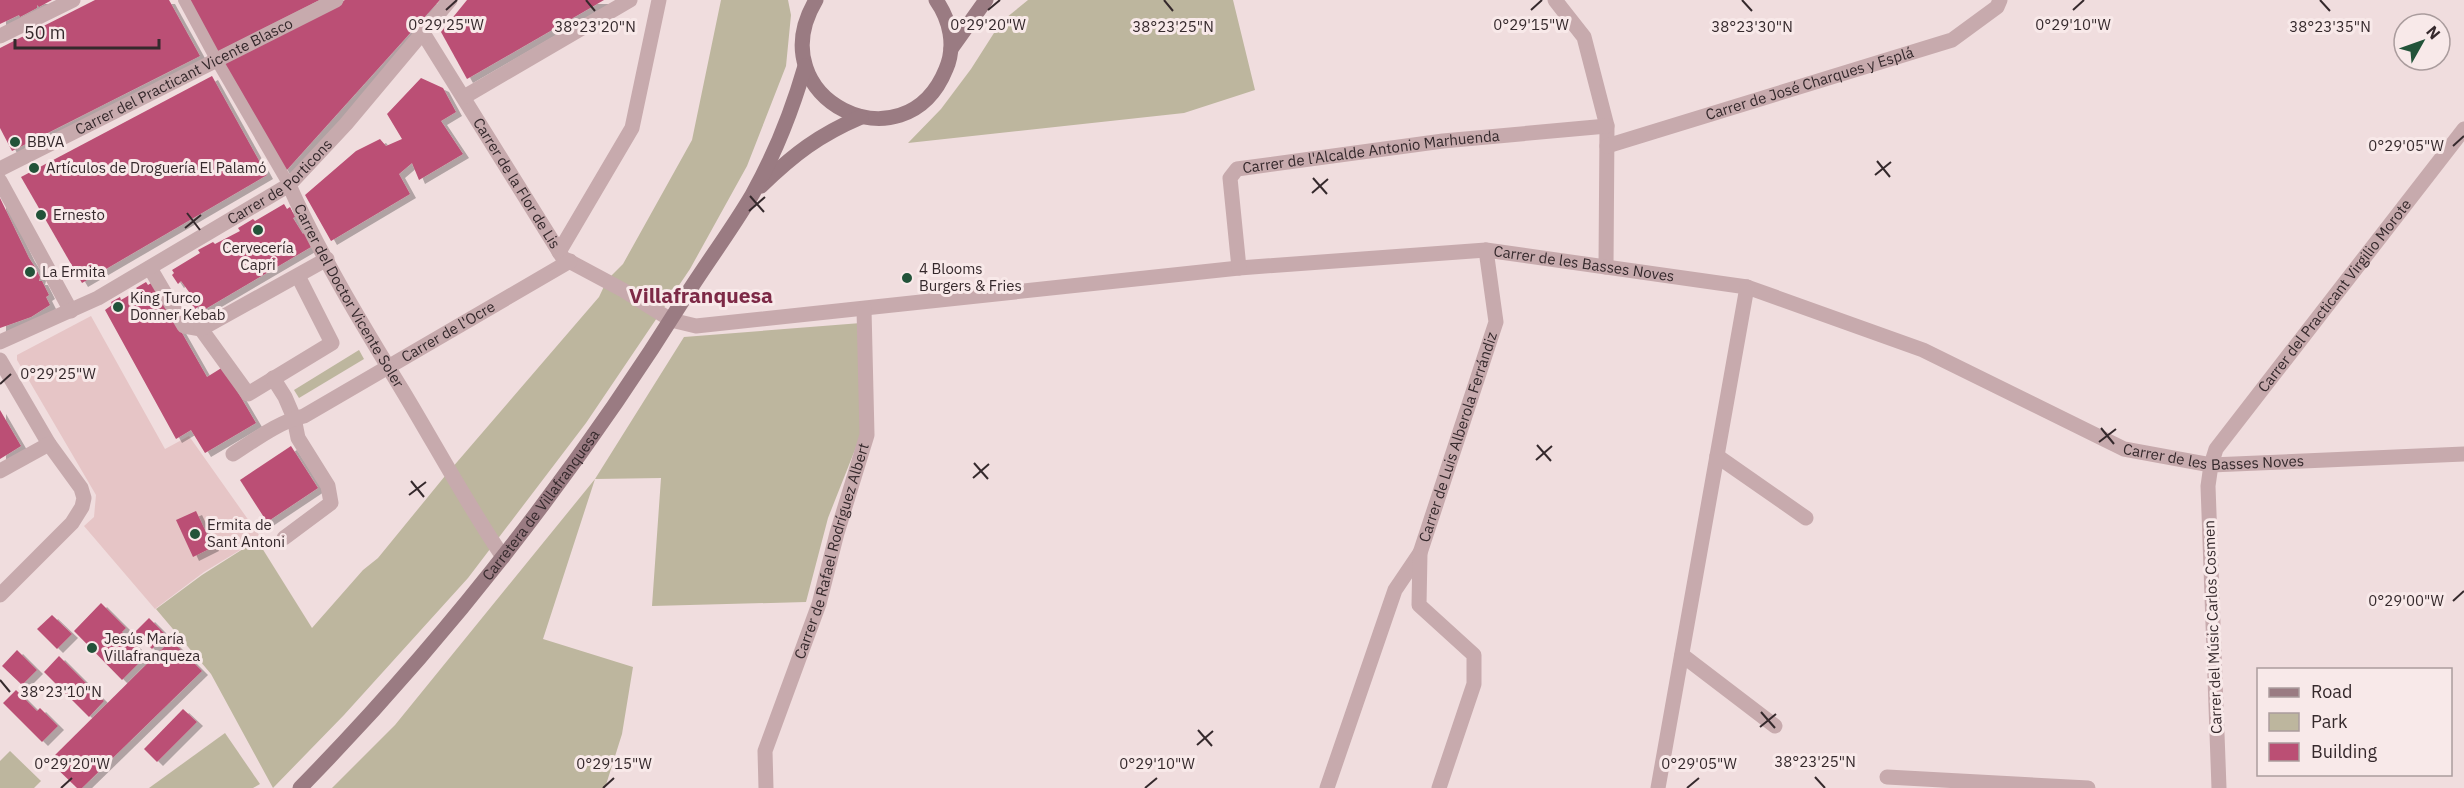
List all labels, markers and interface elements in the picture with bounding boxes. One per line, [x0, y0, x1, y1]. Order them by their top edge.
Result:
scale bar [15, 12, 159, 50]
north arrow [2392, 12, 2452, 72]
street label: Carrer del Practicant Vicente Blasco [72, 13, 296, 139]
text: 0°29'25"W [408, 15, 484, 34]
text: 0°29'20"W [950, 15, 1026, 34]
text: 0°29'15"W [1493, 15, 1569, 34]
text: 0°29'10"W [2035, 15, 2111, 34]
text: 38°23'20"N [554, 17, 636, 36]
text: 38°23'25"N [1132, 17, 1214, 36]
text: 38°23'30"N [1711, 17, 1793, 36]
text: 38°23'35"N [2289, 17, 2371, 36]
text: 50 m [24, 21, 66, 44]
text: N [2422, 21, 2445, 43]
street label: Carrer de José Charques y Esplá [1703, 42, 1916, 124]
street label: Carrer de la Flor de Lis [469, 114, 565, 252]
street label: Carrer de l'Alcalde Antonio Marhuenda [1241, 126, 1500, 177]
place label: BBVA [27, 132, 65, 151]
marker: BBVA [8, 135, 22, 149]
street label: Carrer de Porticons [224, 135, 336, 228]
text: 0°29'05"W [2368, 136, 2444, 155]
place label: Artículos de Droguería El Palamó [46, 158, 266, 177]
marker: Artículos de Droguería El Palamó [27, 161, 41, 175]
street label: Carrer del Practicant Virgilio Morote [2253, 195, 2415, 396]
street label: Carrer del Doctor Vicente Soler [290, 201, 409, 391]
place label: Ernesto [53, 205, 105, 224]
marker: Ernesto [34, 208, 48, 222]
marker: Cervecería Capri [251, 223, 265, 237]
place label: Cervecería Capri [222, 238, 294, 274]
street label: Carrer de les Basses Noves [1492, 241, 1676, 286]
place label: 4 Blooms Burgers & Fries [919, 259, 1022, 295]
place label: La Ermita [42, 262, 105, 281]
marker: La Ermita [23, 265, 37, 279]
marker: 4 Blooms Burgers & Fries [900, 271, 914, 285]
district label: Villafranquesa [629, 281, 773, 309]
place label: King Turco Donner Kebab [130, 288, 226, 324]
street label: Carrer de l'Ocre [398, 297, 498, 366]
marker: King Turco Donner Kebab [111, 300, 125, 314]
street label: Carrer de Luis Alberola Ferrándiz [1414, 330, 1501, 544]
text: 0°29'25"W [20, 364, 96, 383]
street label: Carretera de Villafranquesa [478, 426, 603, 584]
street label: Carrer de les Basses Noves [2121, 439, 2304, 474]
street label: Carrer de Rafael Rodríguez Albert [790, 441, 873, 662]
place label: Ermita de Sant Antoni [207, 515, 285, 551]
street label: Carrer del Músic Carlos Cosmen [2199, 520, 2226, 734]
marker: Ermita de Sant Antoni [188, 527, 202, 541]
text: 0°29'00"W [2368, 591, 2444, 610]
place label: Jesús María Villafranqueza [104, 629, 200, 665]
marker: Jesús María Villafranqueza [85, 641, 99, 655]
legend [2257, 668, 2452, 776]
text: Road [2311, 680, 2352, 703]
text: 38°23'10"N [20, 682, 102, 701]
text: Park [2311, 710, 2348, 733]
text: Building [2311, 740, 2378, 763]
text: 38°23'25"N [1774, 752, 1856, 771]
text: 0°29'20"W [34, 754, 110, 773]
text: 0°29'15"W [576, 754, 652, 773]
text: 0°29'10"W [1119, 754, 1195, 773]
text: 0°29'05"W [1661, 754, 1737, 773]

